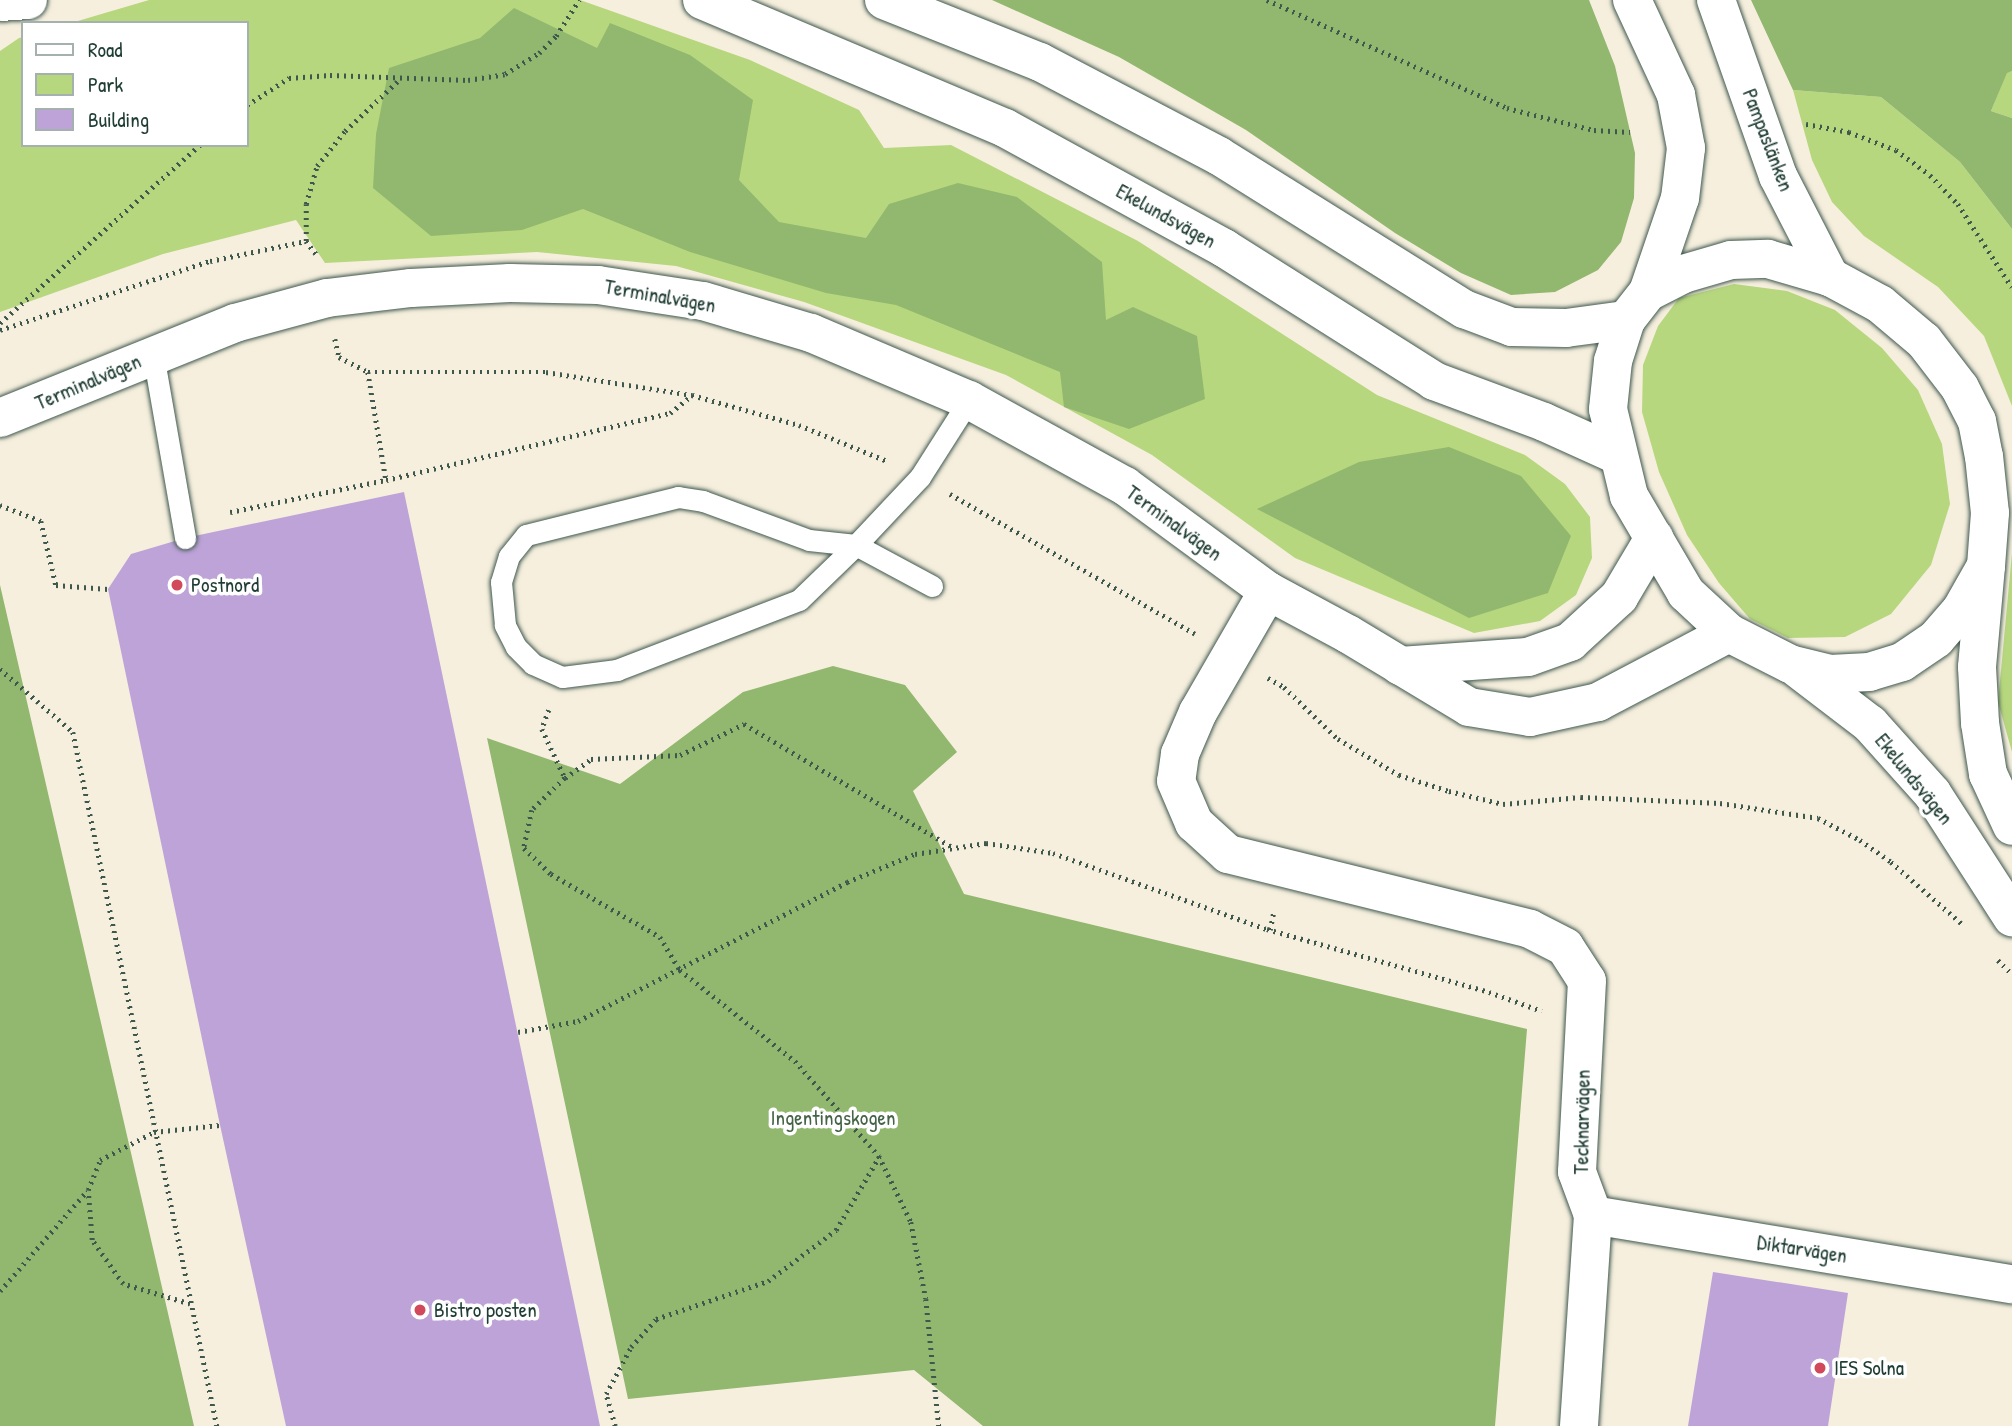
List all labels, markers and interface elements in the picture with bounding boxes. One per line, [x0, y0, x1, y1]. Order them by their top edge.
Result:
legend [21, 21, 248, 147]
text: Road [88, 35, 122, 64]
text: Park [88, 70, 123, 99]
street label: Pampaslänken [1737, 85, 1799, 195]
text: Building [88, 105, 149, 134]
street label: Ekelundsvägen [1112, 178, 1220, 254]
street label: Terminalvägen [602, 274, 718, 318]
street label: Terminalvägen [31, 348, 145, 416]
street label: Terminalvägen [1121, 480, 1227, 566]
place label: Postnord [191, 572, 259, 598]
marker: Postnord [169, 577, 185, 593]
street label: Ekelundsvägen [1870, 728, 1958, 830]
street label: Tecknarvägen [1568, 1069, 1596, 1175]
park label: Ingentingskogen [771, 1105, 895, 1131]
street label: Diktarvägen [1755, 1229, 1849, 1269]
place label: Bistro posten [434, 1297, 537, 1323]
marker: Bistro posten [412, 1302, 428, 1318]
place label: IES Solna [1834, 1355, 1904, 1381]
marker: IES Solna [1812, 1360, 1828, 1376]

